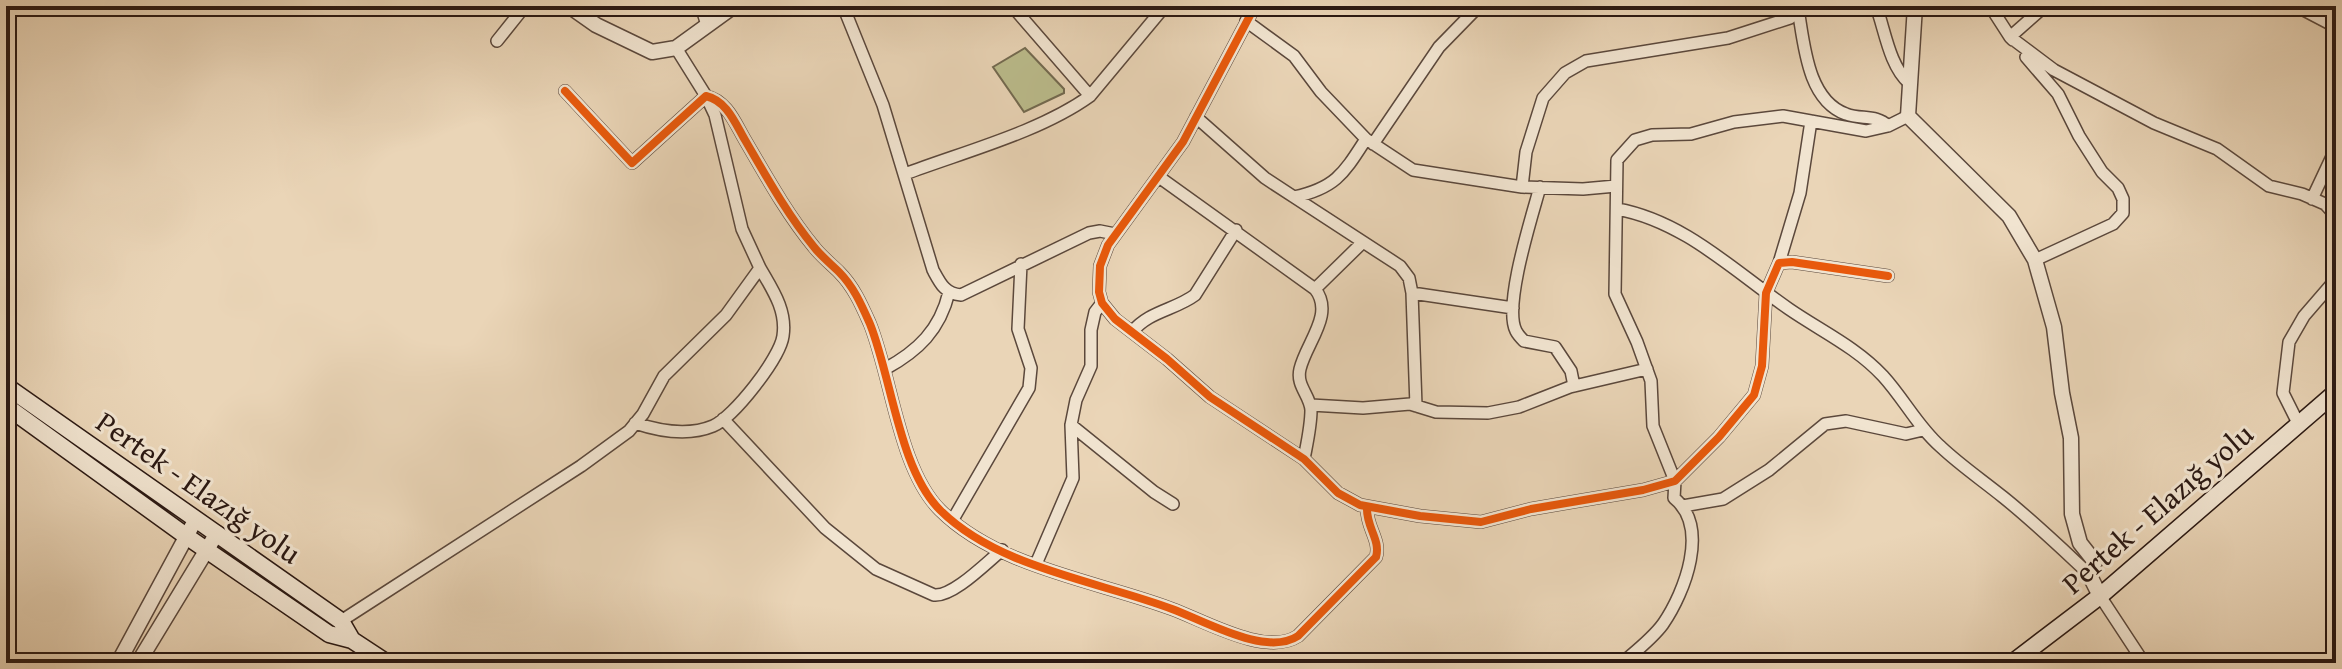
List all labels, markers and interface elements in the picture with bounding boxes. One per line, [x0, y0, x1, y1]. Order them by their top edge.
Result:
street label: Pertek - Elazığ yolu [88, 400, 311, 575]
street label: Pertek - Elazığ yolu [2052, 412, 2263, 604]

